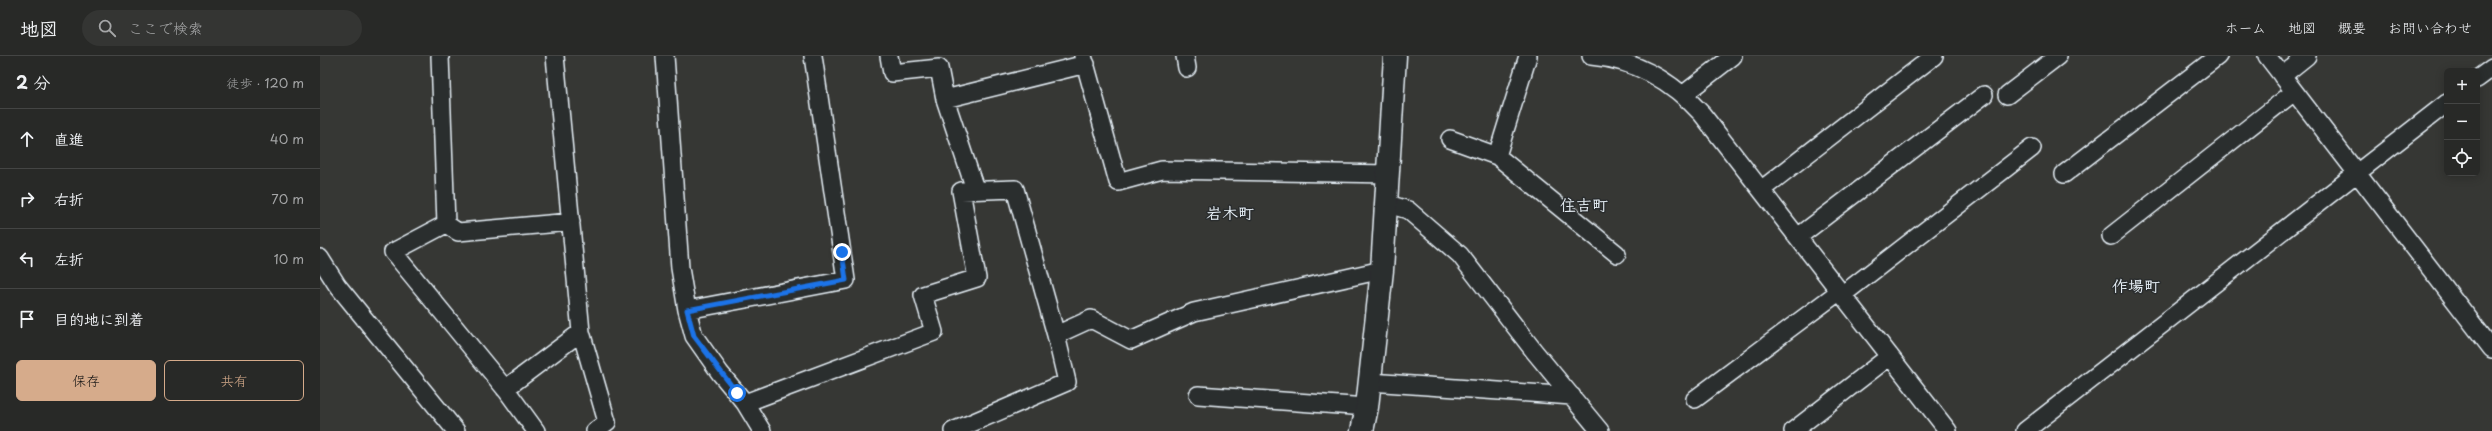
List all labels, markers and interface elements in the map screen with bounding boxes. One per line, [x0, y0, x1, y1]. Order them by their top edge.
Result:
search box [82, 10, 362, 46]
text: 地図 [20, 14, 58, 42]
text: ここで検索 [128, 16, 203, 39]
icon: search [96, 17, 118, 39]
text: ホーム [2225, 17, 2266, 38]
text: 地図 [2288, 17, 2316, 38]
text: 概要 [2338, 17, 2366, 38]
text: お問い合わせ [2388, 17, 2472, 38]
map controls [2444, 68, 2480, 176]
button: + [2444, 68, 2480, 104]
text: 2 分 [16, 69, 50, 95]
text: 徒歩 · 120 m [227, 73, 304, 92]
button: − [2444, 104, 2480, 140]
text: 直進 [54, 127, 84, 150]
icon: ahead [16, 128, 38, 150]
text: 40 m [270, 129, 304, 148]
button: locate [2444, 140, 2480, 176]
text: 右折 [54, 187, 84, 210]
icon: right [16, 188, 38, 210]
text: 70 m [271, 189, 304, 208]
district label: 住吉町 [1560, 192, 1608, 216]
district label: 岩木町 [1206, 200, 1254, 224]
route end [833, 243, 851, 261]
text: 左折 [54, 247, 84, 270]
icon: left [16, 248, 38, 270]
text: 10 m [274, 249, 304, 268]
district label: 作場町 [2112, 273, 2160, 297]
text: 目的地に到着 [54, 307, 144, 330]
icon: arrive [16, 308, 38, 330]
button: 保存 [16, 360, 156, 401]
button: 共有 [164, 360, 304, 401]
route start [728, 384, 746, 402]

